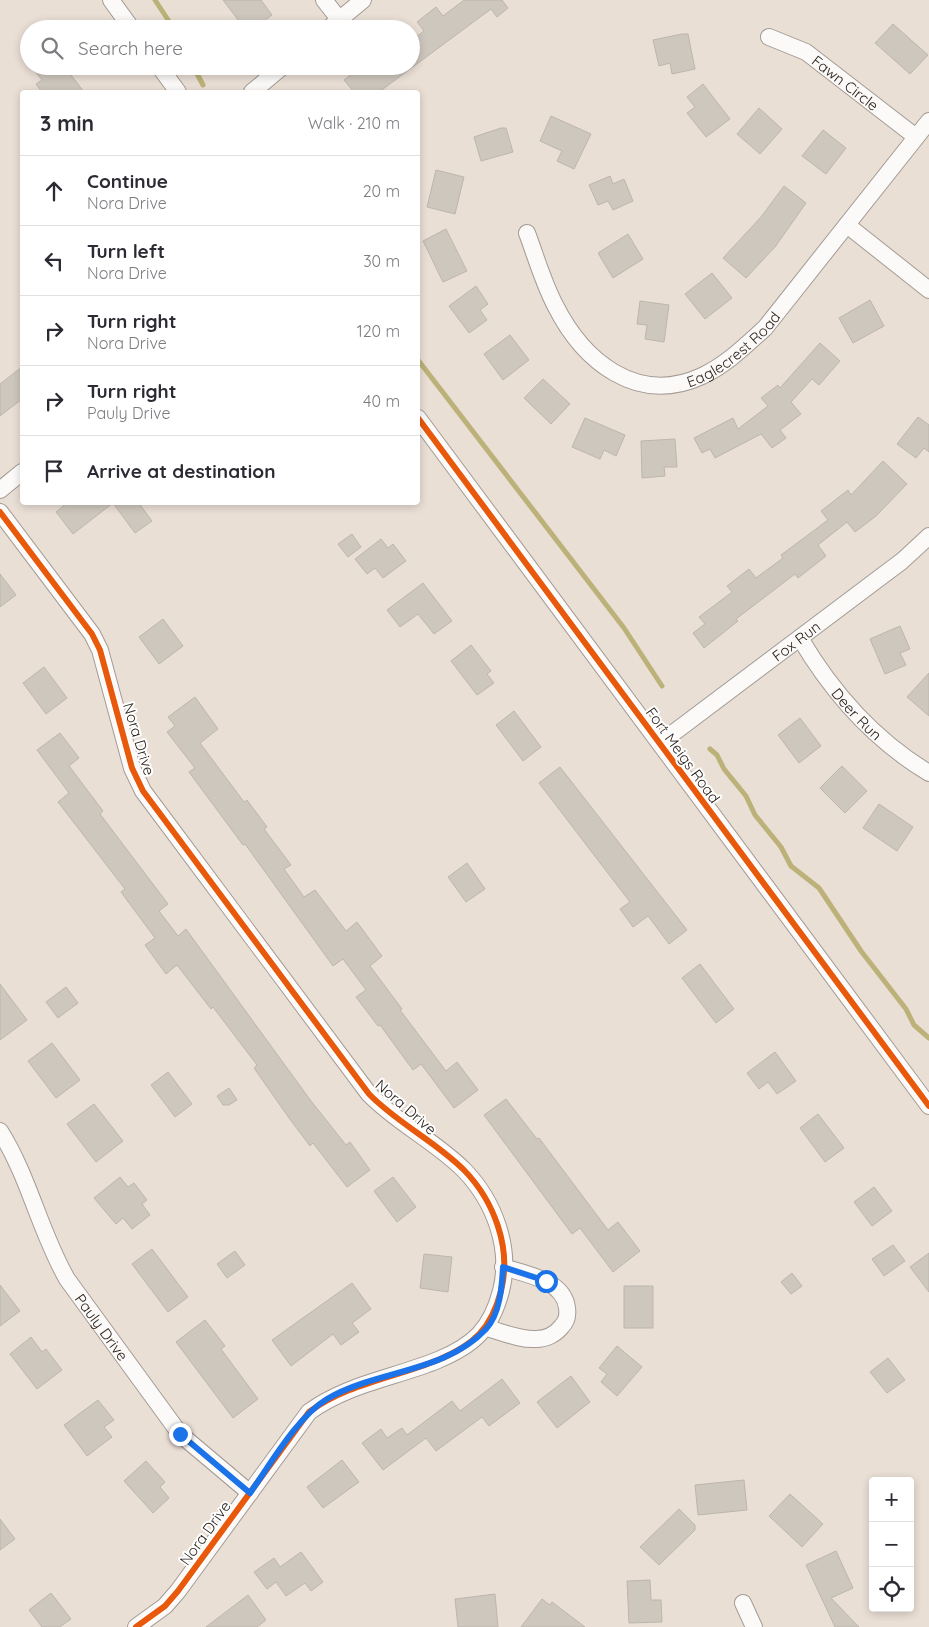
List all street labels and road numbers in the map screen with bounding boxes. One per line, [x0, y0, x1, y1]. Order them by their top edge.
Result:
street label: Fawn Circle [808, 51, 883, 114]
street label: Eaglecrest Road [684, 307, 784, 391]
street label: Fox Run [768, 616, 824, 665]
street label: Deer Run [828, 684, 886, 744]
street label: Nora Drive [119, 700, 159, 778]
street label: Fort Meigs Road [642, 703, 724, 807]
street label: Nora Drive [372, 1075, 440, 1139]
street label: Pauly Drive [71, 1290, 133, 1364]
street label: Nora Drive [175, 1497, 235, 1569]

